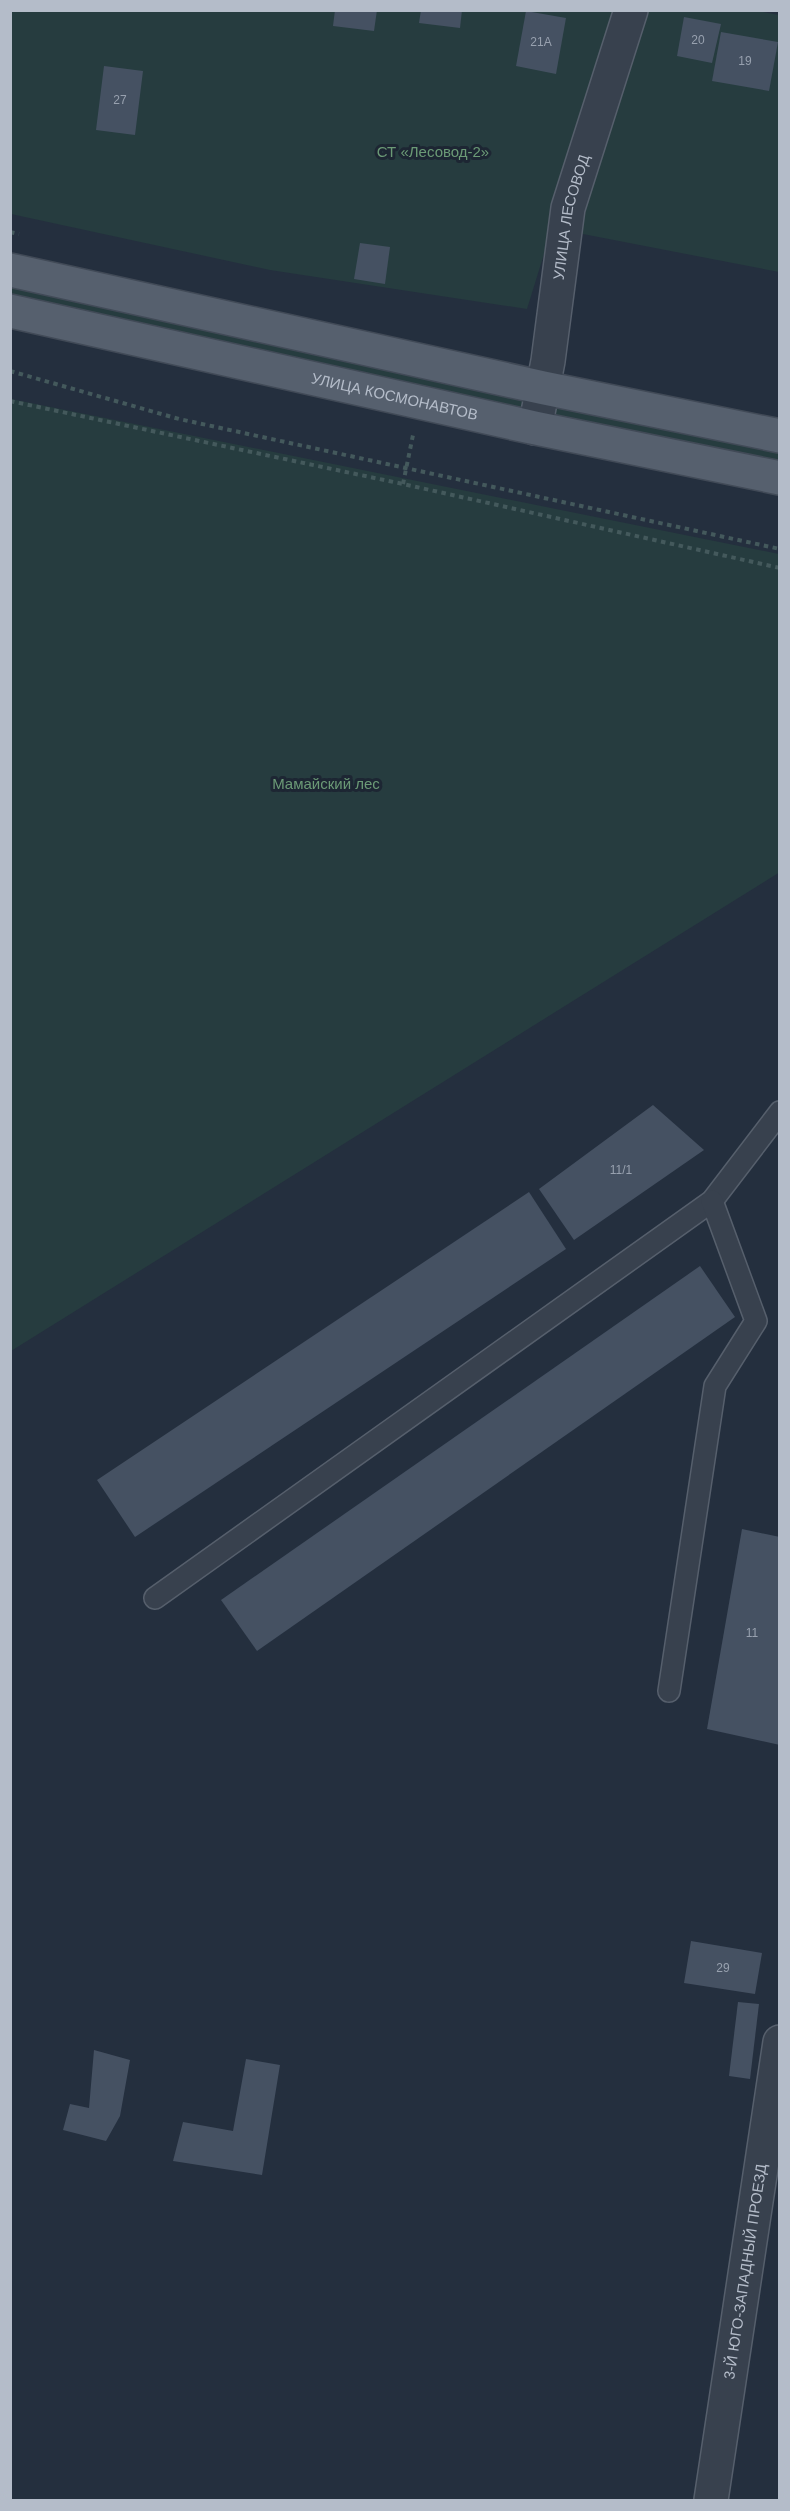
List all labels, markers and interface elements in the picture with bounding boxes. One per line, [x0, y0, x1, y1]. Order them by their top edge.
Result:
house number: 20 [691, 33, 705, 47]
house number: 21А [530, 35, 552, 49]
house number: 19 [738, 54, 752, 68]
house number: 27 [113, 93, 127, 107]
park label: СТ «Лесовод-2» [377, 143, 489, 160]
street label: УЛИЦА ЛЕСОВОД [550, 152, 592, 281]
street label: УЛИЦА КОСМОНАВТОВ [310, 369, 480, 423]
park label: Мамайский лес [272, 775, 380, 792]
house number: 11/1 [610, 1163, 633, 1177]
house number: 11 [746, 1626, 759, 1640]
house number: 29 [716, 1961, 730, 1975]
street label: 3-Й ЮГО-ЗАПАДНЫЙ ПРОЕЗД [720, 2162, 770, 2381]

